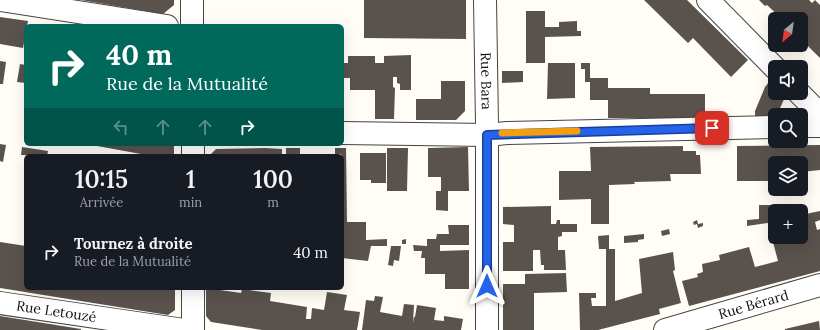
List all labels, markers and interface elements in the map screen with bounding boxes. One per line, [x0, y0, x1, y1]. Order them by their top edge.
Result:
north arrow [768, 12, 808, 52]
map controls [768, 12, 808, 244]
text: 40 m [106, 37, 172, 73]
icon: right [40, 40, 92, 92]
street label: Rue Bara [477, 52, 496, 110]
button: sound [768, 60, 808, 100]
text: Rue de la Mutualité [106, 72, 268, 95]
button: search [768, 108, 808, 148]
pin [695, 111, 729, 145]
icon: left [110, 116, 132, 138]
icon: ahead [152, 116, 174, 138]
icon: ahead [194, 116, 216, 138]
icon: right [236, 116, 258, 138]
icon: arrive [701, 117, 723, 139]
button: layers [768, 156, 808, 196]
text: 10:15 [75, 164, 128, 195]
text: 1 [186, 164, 195, 195]
text: 100 [253, 164, 293, 195]
text: Arrivée [80, 194, 123, 211]
text: min [179, 194, 202, 211]
text: m [267, 194, 279, 211]
button: + [768, 204, 808, 244]
text: Tournez à droite [74, 234, 193, 253]
icon: right [40, 241, 62, 263]
text: 40 m [293, 243, 328, 262]
text: Rue de la Mutualité [74, 253, 191, 270]
position arrow [466, 265, 508, 307]
street label: Rue Bérard [716, 286, 791, 323]
street label: Rue Letouzé [15, 297, 98, 326]

